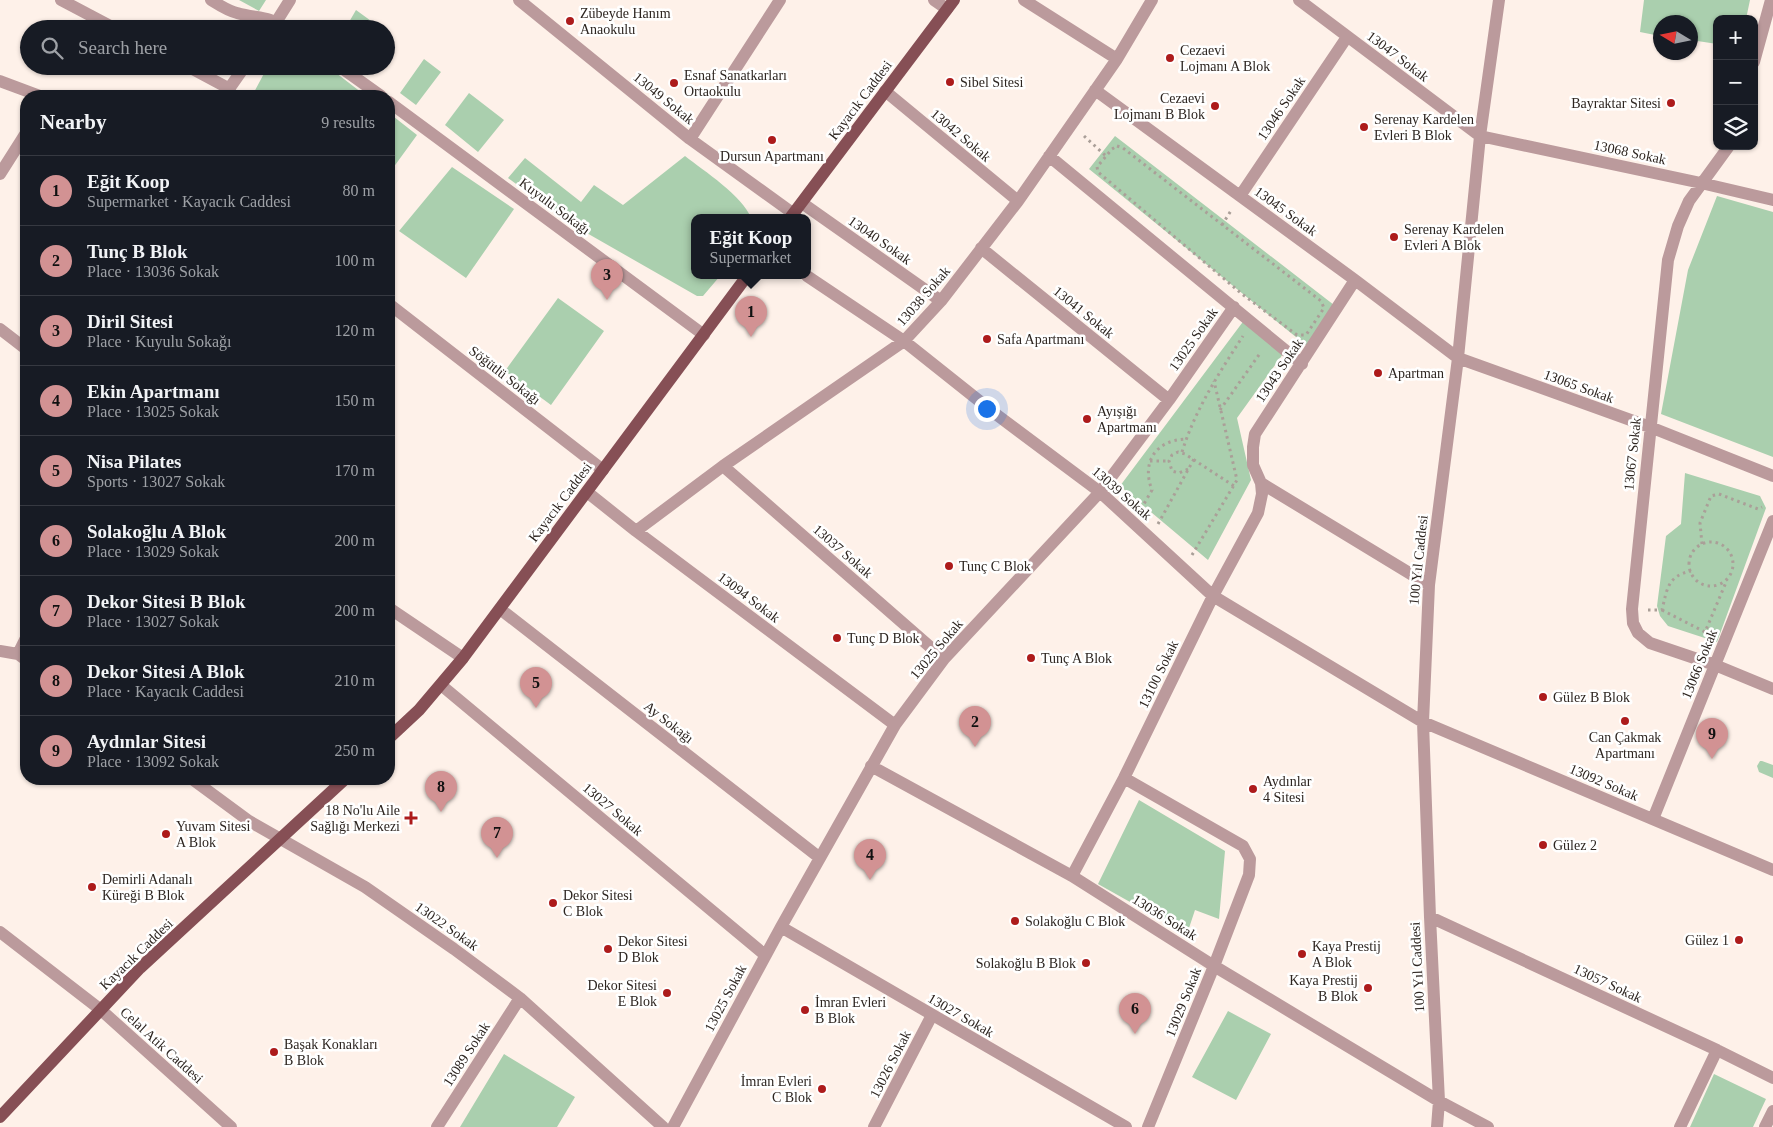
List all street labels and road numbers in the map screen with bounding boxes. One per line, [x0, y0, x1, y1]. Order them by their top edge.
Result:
street label: 13047 Sokak [1364, 28, 1432, 85]
street label: Kayacık Caddesi [826, 58, 895, 143]
street label: 13049 Sokak [630, 69, 697, 127]
street label: 13046 Sokak [1255, 74, 1308, 143]
street label: 13042 Sokak [928, 106, 994, 165]
street label: 13068 Sokak [1592, 138, 1667, 167]
street label: Kuyulu Sokağı [516, 175, 593, 238]
street label: 13045 Sokak [1252, 184, 1320, 239]
street label: 13040 Sokak [845, 213, 914, 268]
street label: 13038 Sokak [894, 264, 953, 329]
street label: 13041 Sokak [1050, 283, 1117, 341]
street label: 13025 Sokak [1166, 305, 1221, 374]
street label: 13043 Sokak [1253, 336, 1306, 405]
street label: Söğütlü Sokağı [466, 343, 543, 408]
street label: 13065 Sokak [1542, 367, 1616, 406]
street label: 13067 Sokak [1621, 417, 1644, 491]
street label: Kayacık Caddesi [526, 460, 595, 545]
street label: 13039 Sokak [1089, 464, 1154, 523]
street label: 100 Yıl Caddesi [1406, 514, 1431, 606]
street label: 13037 Sokak [810, 522, 875, 581]
street label: 13094 Sokak [715, 569, 783, 626]
street label: 13025 Sokak [907, 616, 966, 682]
street label: 13066 Sokak [1679, 627, 1720, 701]
street label: 13100 Sokak [1136, 638, 1181, 711]
street label: Ay Sokağı [641, 699, 696, 746]
street label: 13092 Sokak [1567, 761, 1641, 804]
street label: 13027 Sokak [580, 780, 646, 839]
street label: 13036 Sokak [1130, 892, 1200, 943]
street label: 13022 Sokak [412, 899, 481, 954]
street label: Kayacık Caddesi [97, 916, 176, 993]
street label: 100 Yıl Caddesi [1408, 921, 1427, 1013]
street label: 13057 Sokak [1571, 961, 1644, 1006]
street label: 13025 Sokak [702, 962, 749, 1034]
street label: 13029 Sokak [1163, 965, 1204, 1039]
street label: 13027 Sokak [925, 991, 996, 1040]
street label: Celal Atik Caddesi [117, 1004, 206, 1086]
street label: 13089 Sokak [440, 1019, 493, 1089]
street label: 13026 Sokak [867, 1028, 914, 1100]

